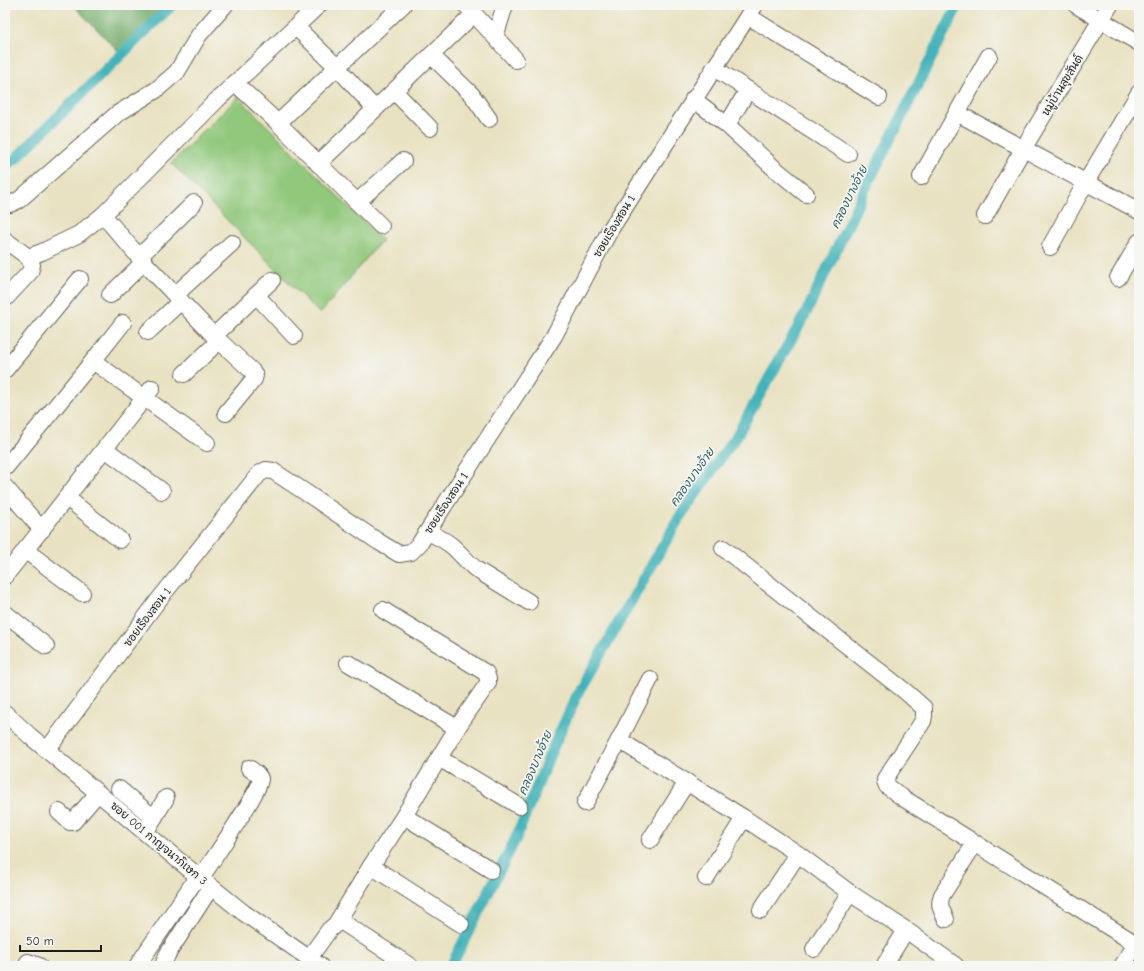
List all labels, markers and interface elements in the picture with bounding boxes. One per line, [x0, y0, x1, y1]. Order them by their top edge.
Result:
street label: หมู่บ้านสุขสันต์ [1037, 51, 1087, 119]
water label: คลองบางอ้าย [827, 162, 871, 231]
street label: ซอยเรืองสอน 1 [589, 192, 638, 260]
water label: คลองบางอ้าย [666, 443, 718, 509]
street label: ซอยเรืองสอน 1 [420, 469, 471, 536]
street label: ซอยเรืองสอน 1 [119, 584, 174, 649]
water label: คลองบางอ้าย [514, 727, 555, 797]
street label: ซอย 001 กาญจนาภิเษก 3 [108, 798, 210, 888]
scale bar [20, 927, 101, 953]
text: 50 m [26, 934, 54, 948]

